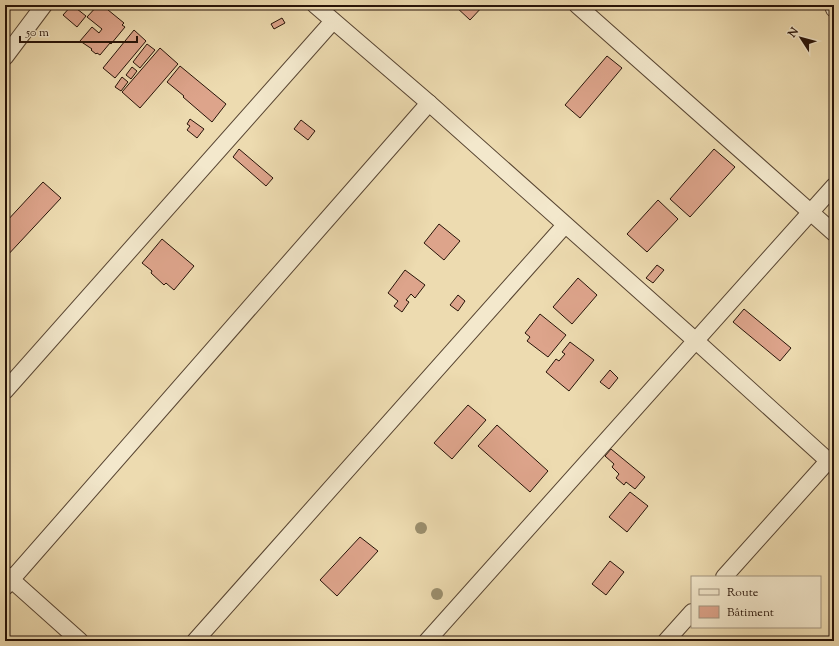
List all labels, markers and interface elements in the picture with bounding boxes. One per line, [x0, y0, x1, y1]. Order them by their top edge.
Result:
scale bar [20, 18, 137, 44]
north arrow [781, 18, 821, 58]
text: 50 m [25, 24, 49, 42]
text: N [784, 24, 803, 42]
legend [691, 576, 821, 628]
text: Route [727, 584, 759, 602]
text: Bâtiment [727, 604, 774, 622]

